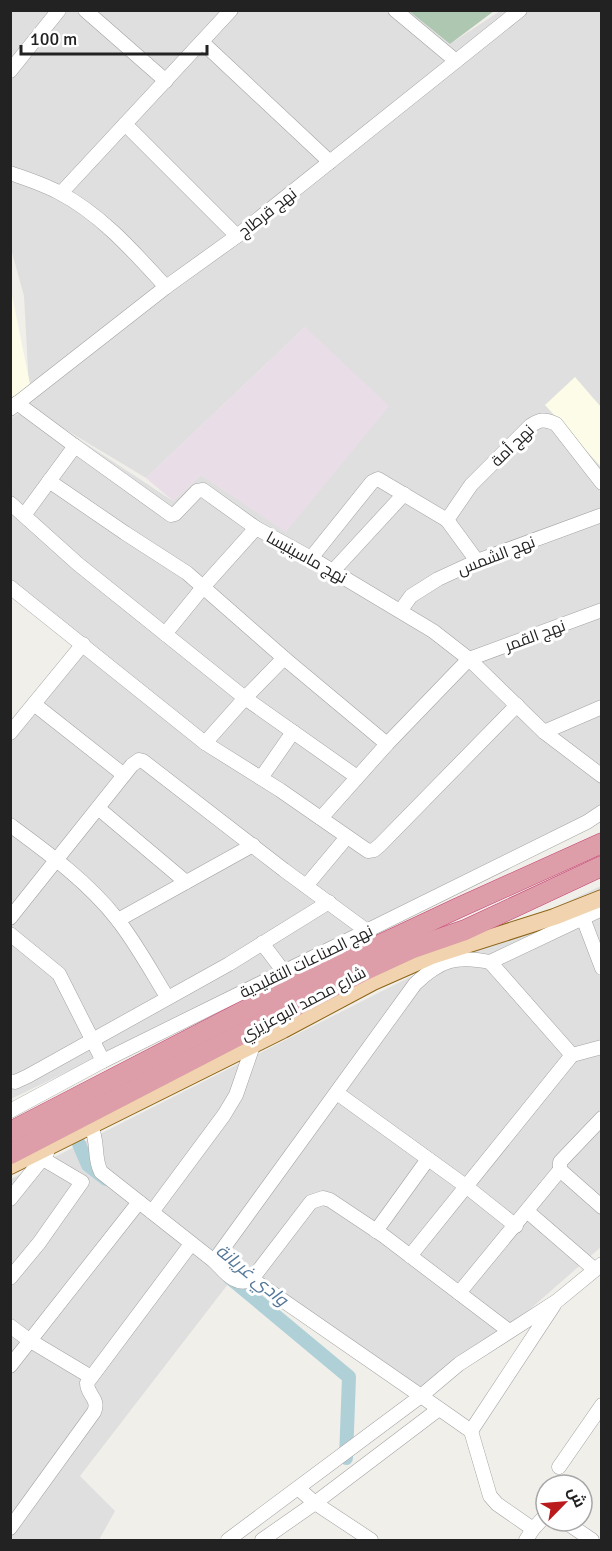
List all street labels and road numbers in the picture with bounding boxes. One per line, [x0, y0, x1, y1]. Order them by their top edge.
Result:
street label: نهج قرطاج [234, 184, 302, 243]
street label: نهج أمة [487, 420, 539, 472]
street label: نهج ماسينيسا [262, 528, 350, 589]
street label: نهج الشمس [455, 532, 538, 581]
street label: نهج القمر [501, 616, 569, 657]
street label: نهج الصناعات التقليدية [237, 921, 377, 1004]
street label: شارع محمد البوعزيزي [237, 962, 371, 1048]

